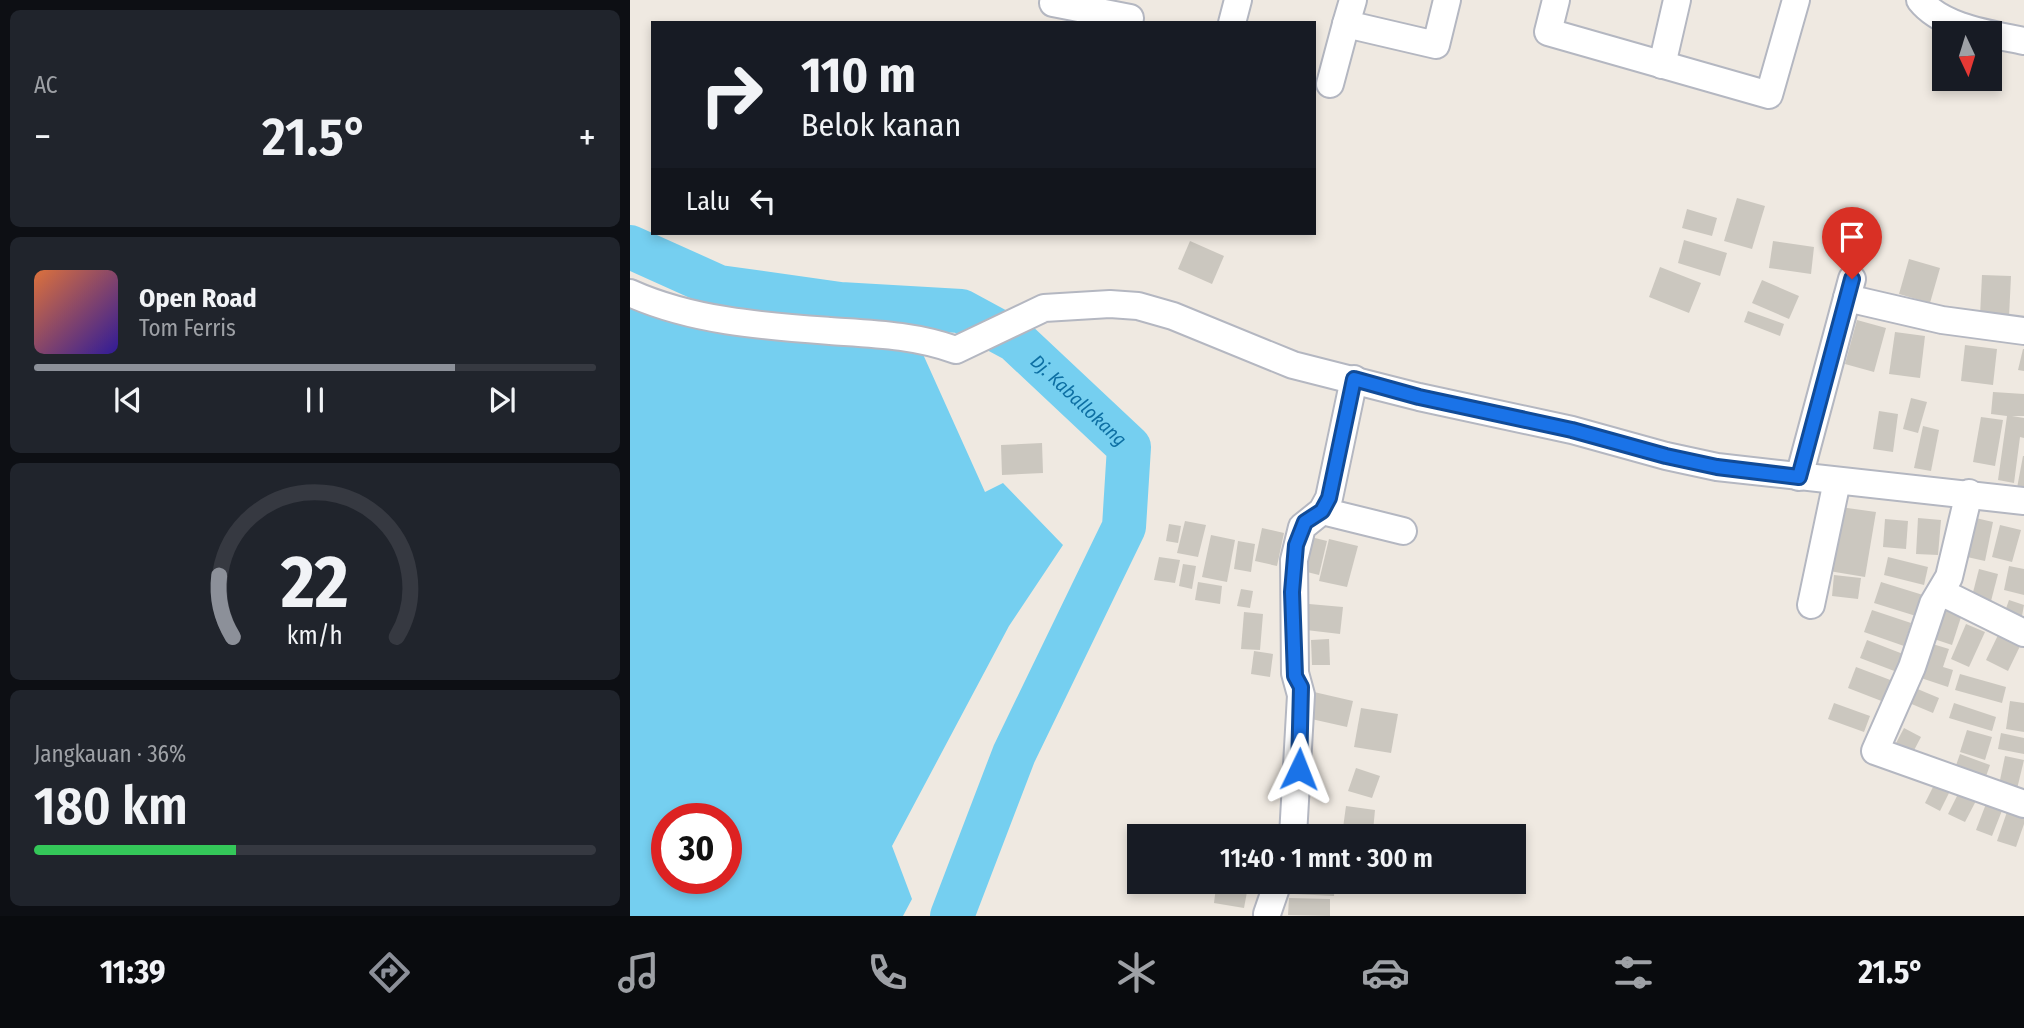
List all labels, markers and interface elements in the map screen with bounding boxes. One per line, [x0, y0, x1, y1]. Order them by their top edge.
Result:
north arrow [1932, 21, 2002, 91]
map controls [1932, 21, 2002, 91]
text: 110 m [801, 46, 916, 105]
icon: right [686, 49, 777, 140]
text: AC [34, 71, 58, 99]
text: 21.5° [262, 106, 368, 169]
text: Belok kanan [801, 106, 961, 144]
text: − [34, 114, 51, 160]
text: + [579, 114, 596, 160]
icon: left [744, 182, 782, 220]
text: Lalu [686, 186, 730, 217]
pin [1822, 207, 1882, 279]
icon: arrive [1833, 218, 1871, 256]
text: Open Road [139, 283, 257, 314]
text: Tom Ferris [139, 314, 236, 342]
water label: Dj. Kaballokang [1026, 350, 1132, 451]
icon: previous [109, 381, 147, 419]
icon: pause [296, 381, 334, 419]
icon: next [483, 381, 521, 419]
text: 22 [280, 540, 349, 627]
text: km/h [287, 621, 343, 651]
position arrow [1262, 732, 1336, 806]
text: Jangkauan · 36% [34, 740, 186, 768]
text: 180 km [34, 775, 188, 838]
speed limit sign: 30 [651, 803, 742, 894]
text: 11:40 · 1 mnt · 300 m [1220, 843, 1433, 874]
icon: directions [365, 948, 414, 997]
icon: music [614, 948, 663, 997]
icon: phone [863, 948, 912, 997]
icon: climate [1112, 948, 1161, 997]
icon: car [1361, 948, 1410, 997]
icon: filters [1609, 948, 1658, 997]
text: 11:39 [100, 953, 166, 991]
text: 21.5° [1858, 953, 1924, 991]

